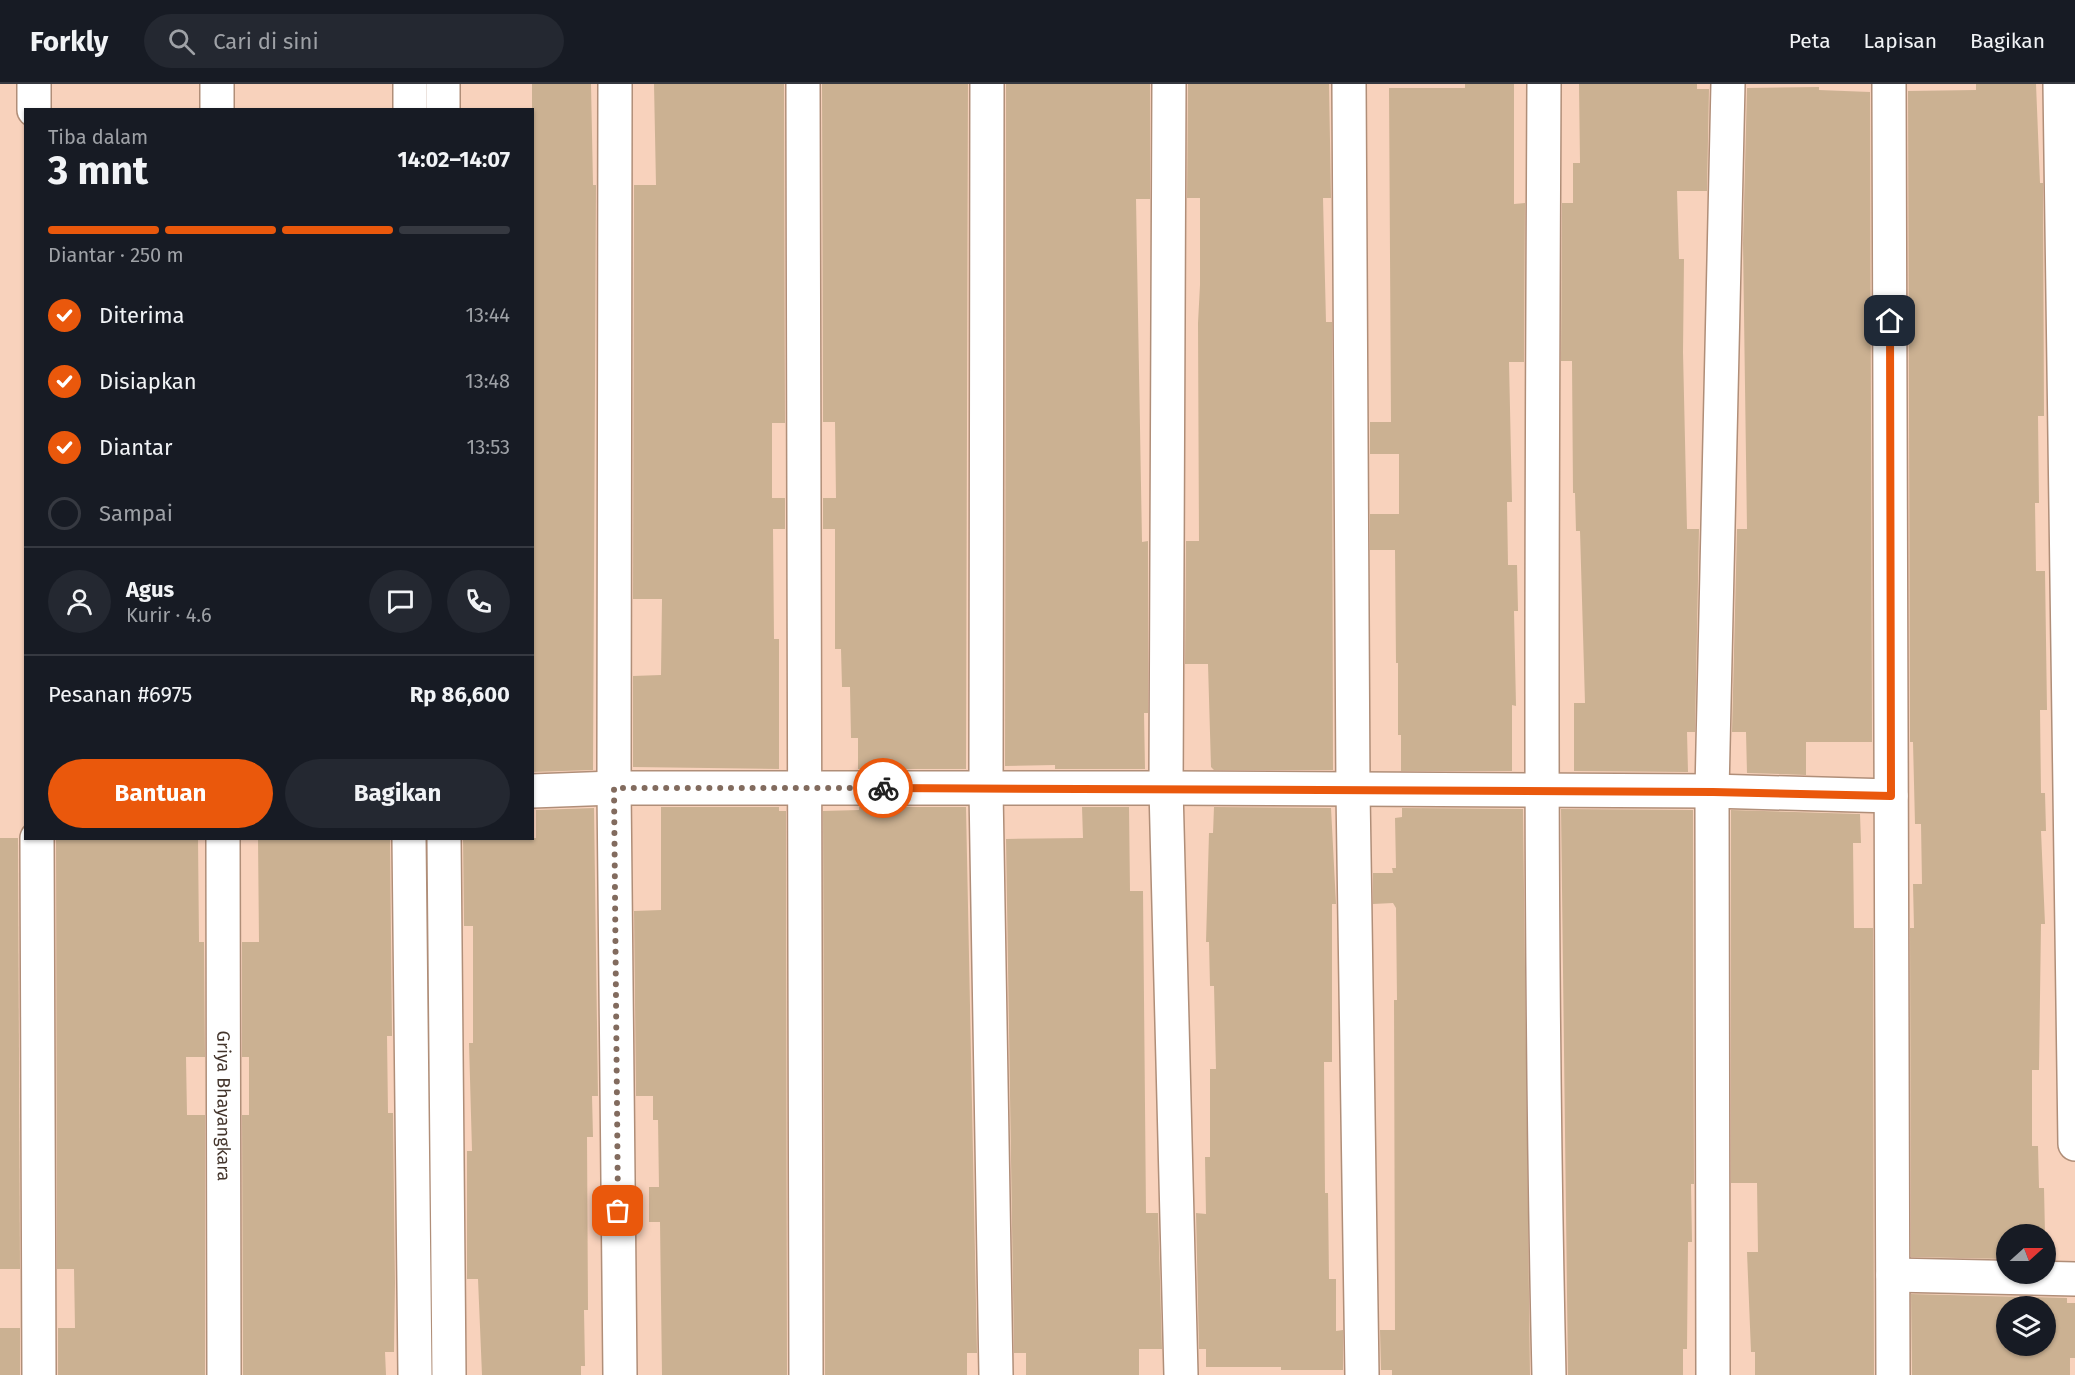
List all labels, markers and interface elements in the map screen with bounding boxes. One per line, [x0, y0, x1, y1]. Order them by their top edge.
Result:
search box [144, 14, 564, 68]
text: Forkly [30, 25, 108, 58]
icon: search [165, 25, 198, 58]
text: Cari di sini [213, 28, 319, 55]
text: Peta [1789, 28, 1831, 54]
text: Lapisan [1864, 28, 1937, 54]
text: Bagikan [1970, 28, 2045, 54]
text: Tiba dalam [48, 125, 148, 149]
text: 14:02–14:07 [398, 146, 510, 173]
text: 3 mnt [48, 148, 148, 194]
text: Diantar · 250 m [48, 243, 184, 267]
pin [1864, 295, 1915, 346]
icon: check [48, 299, 81, 332]
text: Diterima [99, 302, 185, 329]
text: 13:44 [465, 303, 510, 327]
icon: home [1873, 304, 1906, 337]
icon: check [48, 365, 81, 398]
text: Disiapkan [99, 368, 197, 395]
text: 13:48 [465, 369, 510, 393]
icon: check [48, 431, 81, 464]
text: Diantar [99, 434, 172, 461]
text: 13:53 [467, 435, 510, 459]
text: Sampai [99, 500, 173, 527]
button: person [48, 570, 111, 633]
button: chat [369, 570, 432, 633]
button: phone [447, 570, 510, 633]
text: Agus [126, 576, 174, 603]
text: Kurir · 4.6 [126, 603, 212, 627]
text: Pesanan #6975 [48, 681, 192, 708]
text: Rp 86,600 [410, 681, 510, 708]
courier [853, 758, 913, 818]
button: Bantuan [48, 759, 273, 828]
button: Bagikan [285, 759, 510, 828]
icon: bike [867, 772, 900, 805]
street label: Griya Bhayangkara [212, 1031, 235, 1181]
pin [592, 1185, 643, 1236]
icon: bag [601, 1194, 634, 1227]
north arrow [1996, 1224, 2056, 1284]
map controls [1996, 1224, 2056, 1356]
button: layers [1996, 1296, 2056, 1356]

